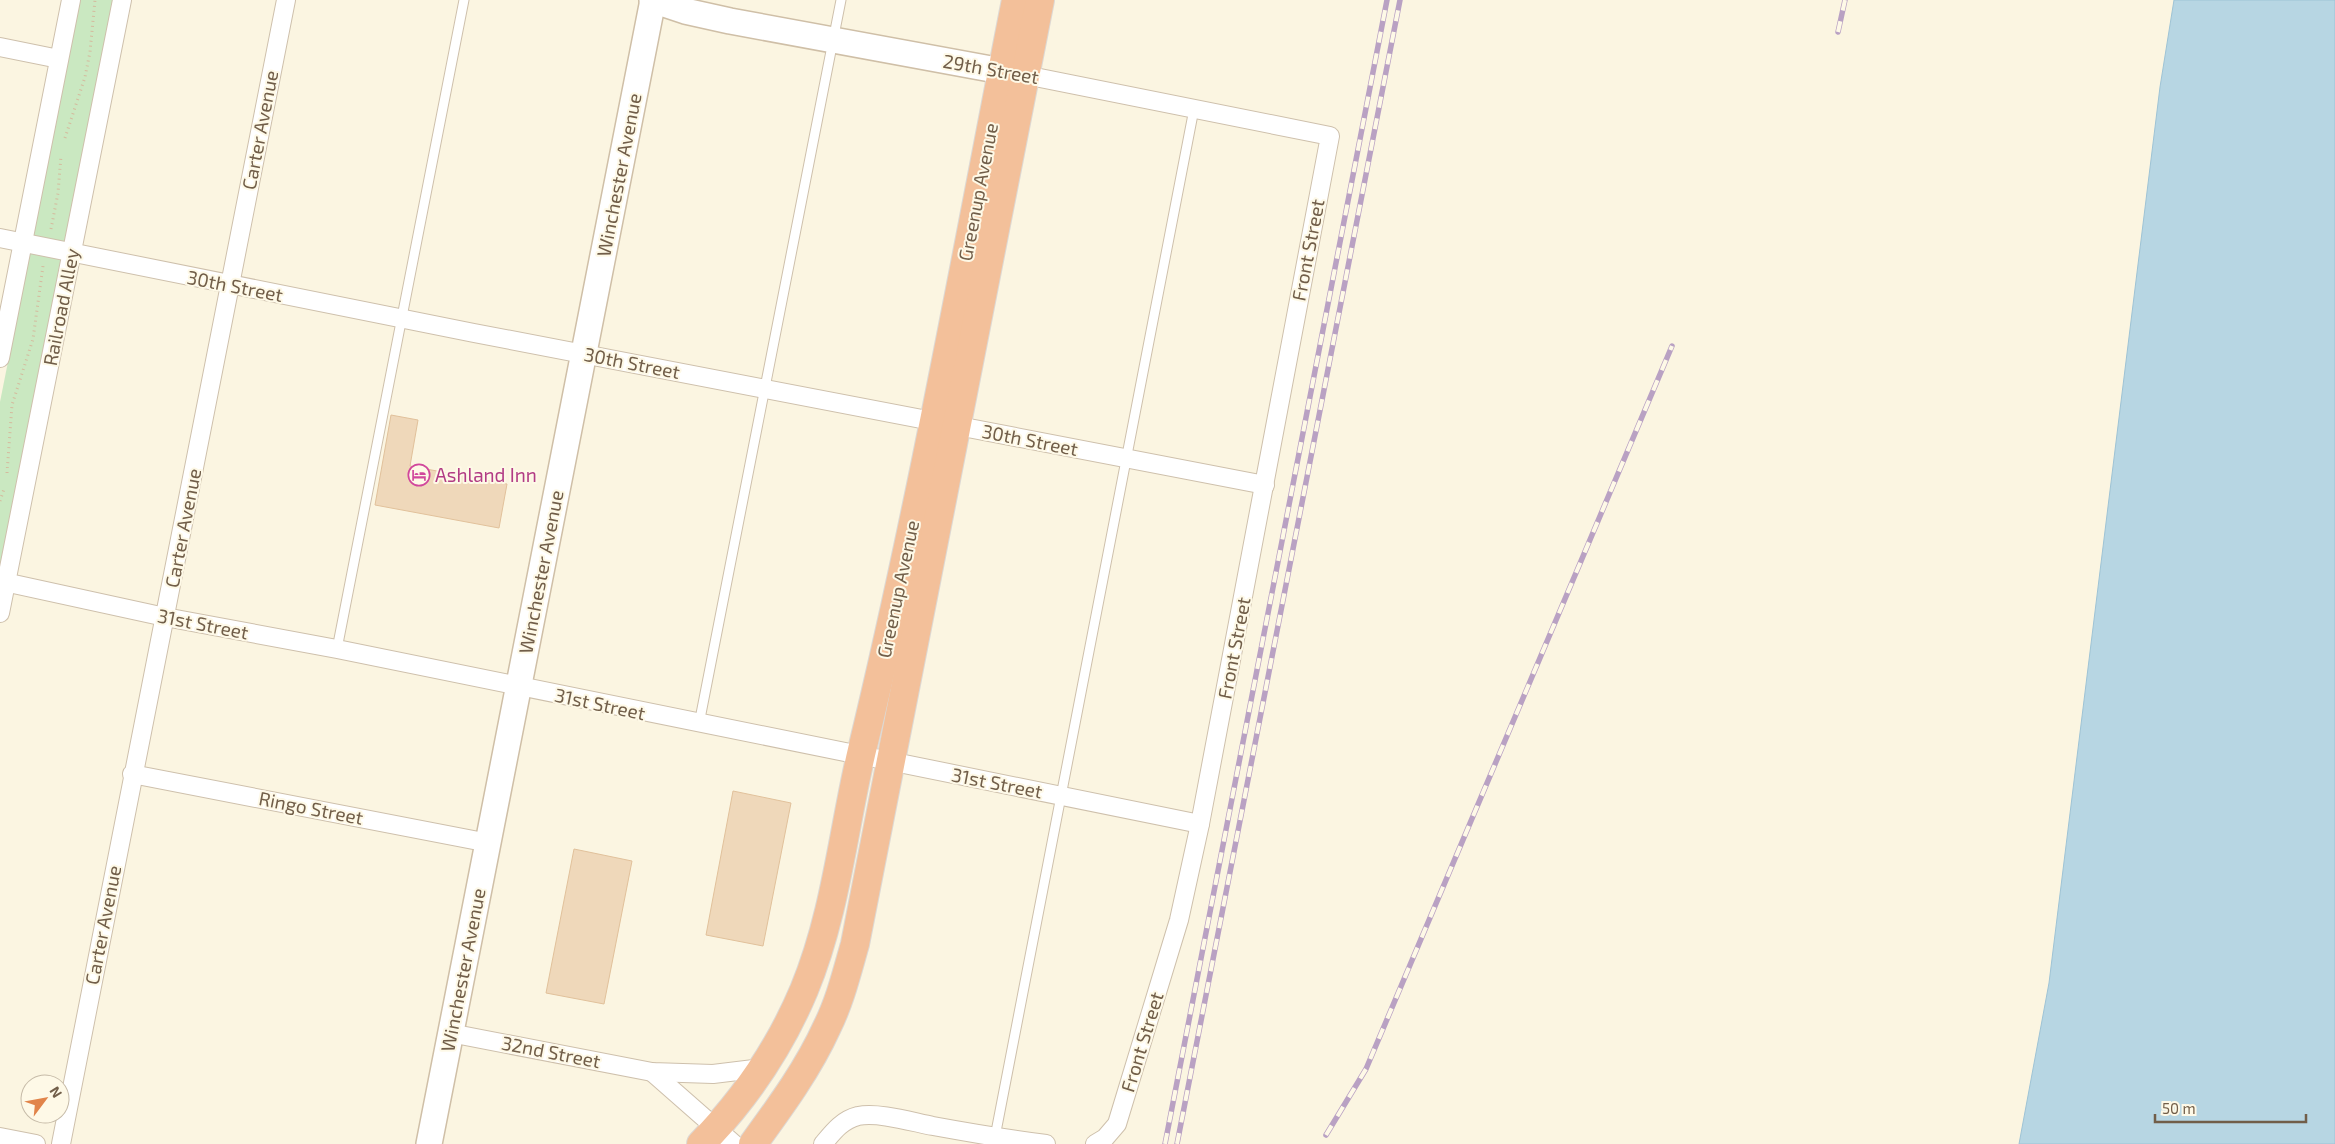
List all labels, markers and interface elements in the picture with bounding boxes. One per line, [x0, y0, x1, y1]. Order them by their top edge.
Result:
street label: 29th Street [941, 49, 1041, 88]
street label: Carter Avenue [237, 68, 282, 191]
street label: Winchester Avenue [591, 91, 646, 259]
street label: Greenup Avenue [953, 121, 1002, 263]
street label: Front Street [1286, 197, 1329, 303]
street label: Railroad Alley [38, 246, 83, 368]
street label: 30th Street [185, 265, 285, 306]
street label: 30th Street [582, 342, 682, 383]
street label: 30th Street [980, 419, 1080, 460]
hotel icon: Ashland Inn [407, 463, 431, 487]
place label: Ashland Inn [435, 463, 537, 486]
street label: Carter Avenue [160, 466, 205, 589]
street label: Winchester Avenue [513, 488, 568, 656]
street label: Greenup Avenue [872, 518, 923, 660]
street label: Front Street [1212, 595, 1255, 701]
street label: 31st Street [156, 603, 250, 644]
street label: 31st Street [553, 683, 648, 724]
street label: 31st Street [950, 762, 1044, 803]
street label: Ringo Street [257, 786, 365, 829]
street label: Carter Avenue [80, 863, 125, 986]
street label: Winchester Avenue [435, 886, 490, 1054]
street label: Front Street [1115, 989, 1168, 1095]
street label: 32nd Street [500, 1031, 602, 1072]
north arrow [20, 1074, 70, 1124]
text: N [47, 1083, 66, 1101]
scale bar [2155, 1092, 2306, 1124]
text: 50 m [2162, 1099, 2196, 1117]

